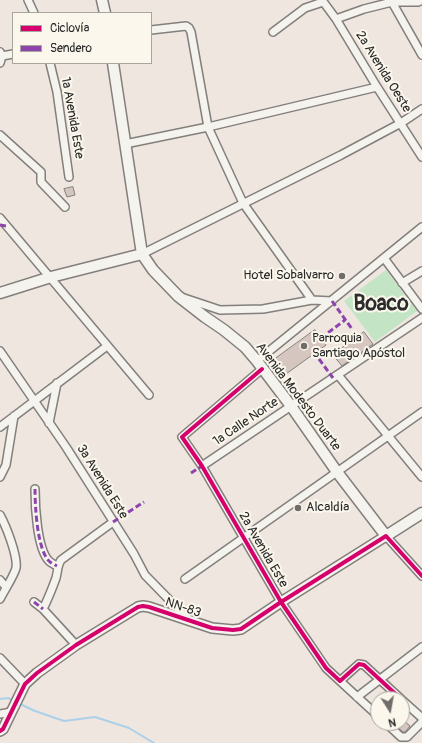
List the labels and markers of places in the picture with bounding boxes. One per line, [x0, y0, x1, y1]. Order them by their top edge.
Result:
place label: Hotel Sobalvarro [243, 268, 334, 284]
marker: Hotel Sobalvarro [337, 271, 347, 281]
place label: Parroquia Santiago Apóstol [312, 331, 405, 362]
marker: Parroquia Santiago Apóstol [299, 341, 309, 351]
place label: Alcaldía [306, 500, 349, 516]
marker: Alcaldía [293, 503, 303, 513]

